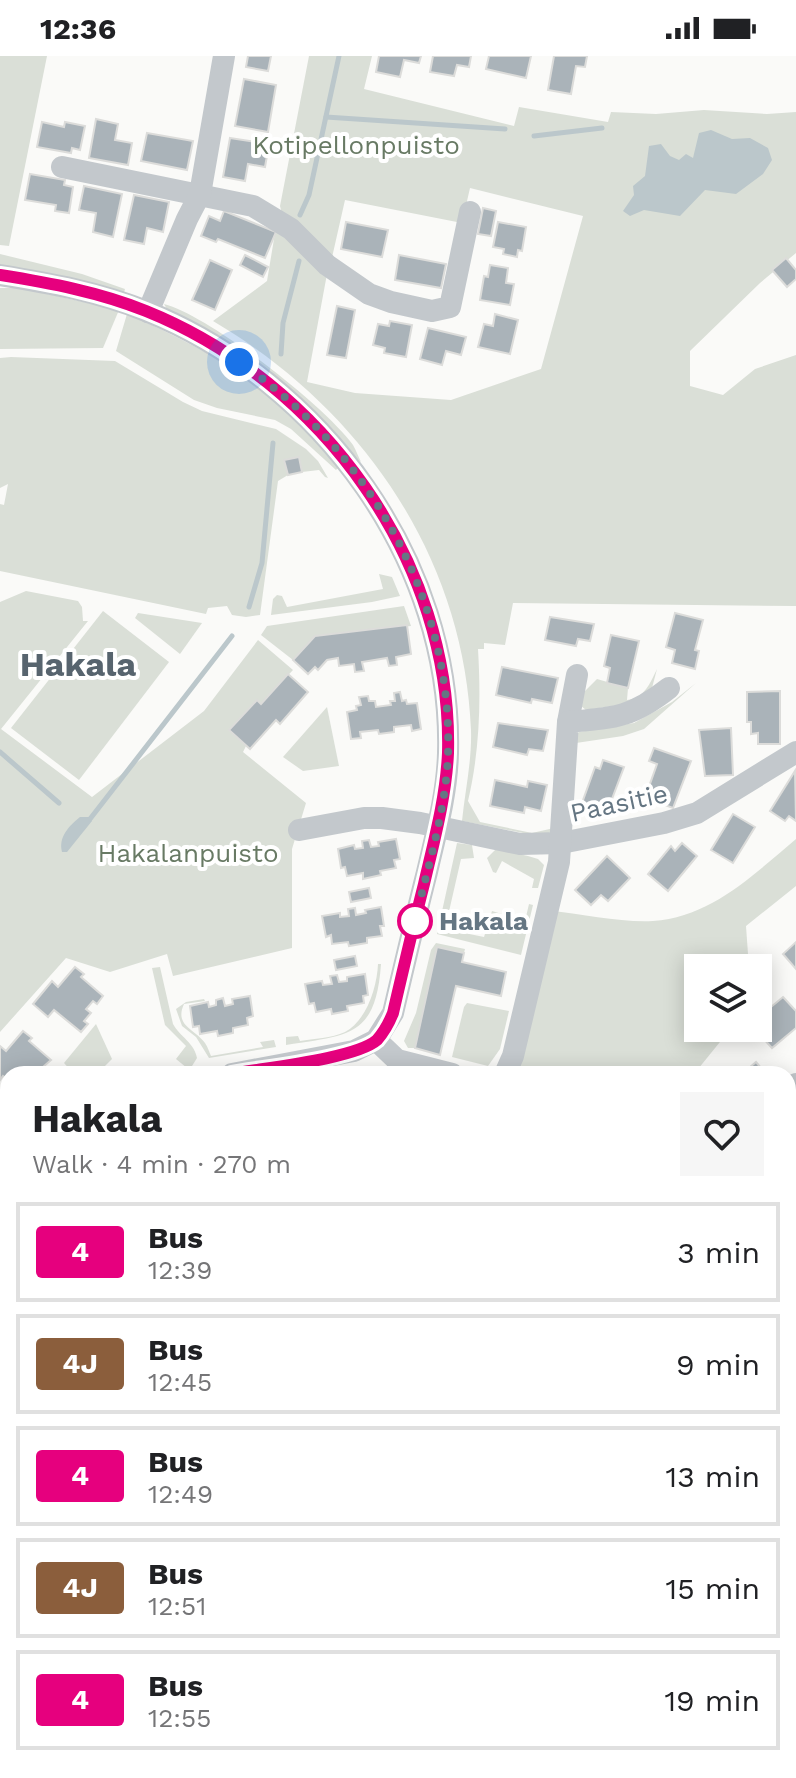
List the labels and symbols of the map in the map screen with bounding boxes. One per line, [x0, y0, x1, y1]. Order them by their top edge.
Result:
park label: Kotipellonpuisto [252, 130, 460, 160]
your location [219, 342, 259, 382]
district label: Hakala [20, 644, 137, 684]
street label: Paasitie [568, 778, 670, 828]
park label: Hakalanpuisto [97, 838, 279, 868]
marker: Hakala [398, 904, 432, 938]
place label: Hakala [439, 906, 528, 936]

